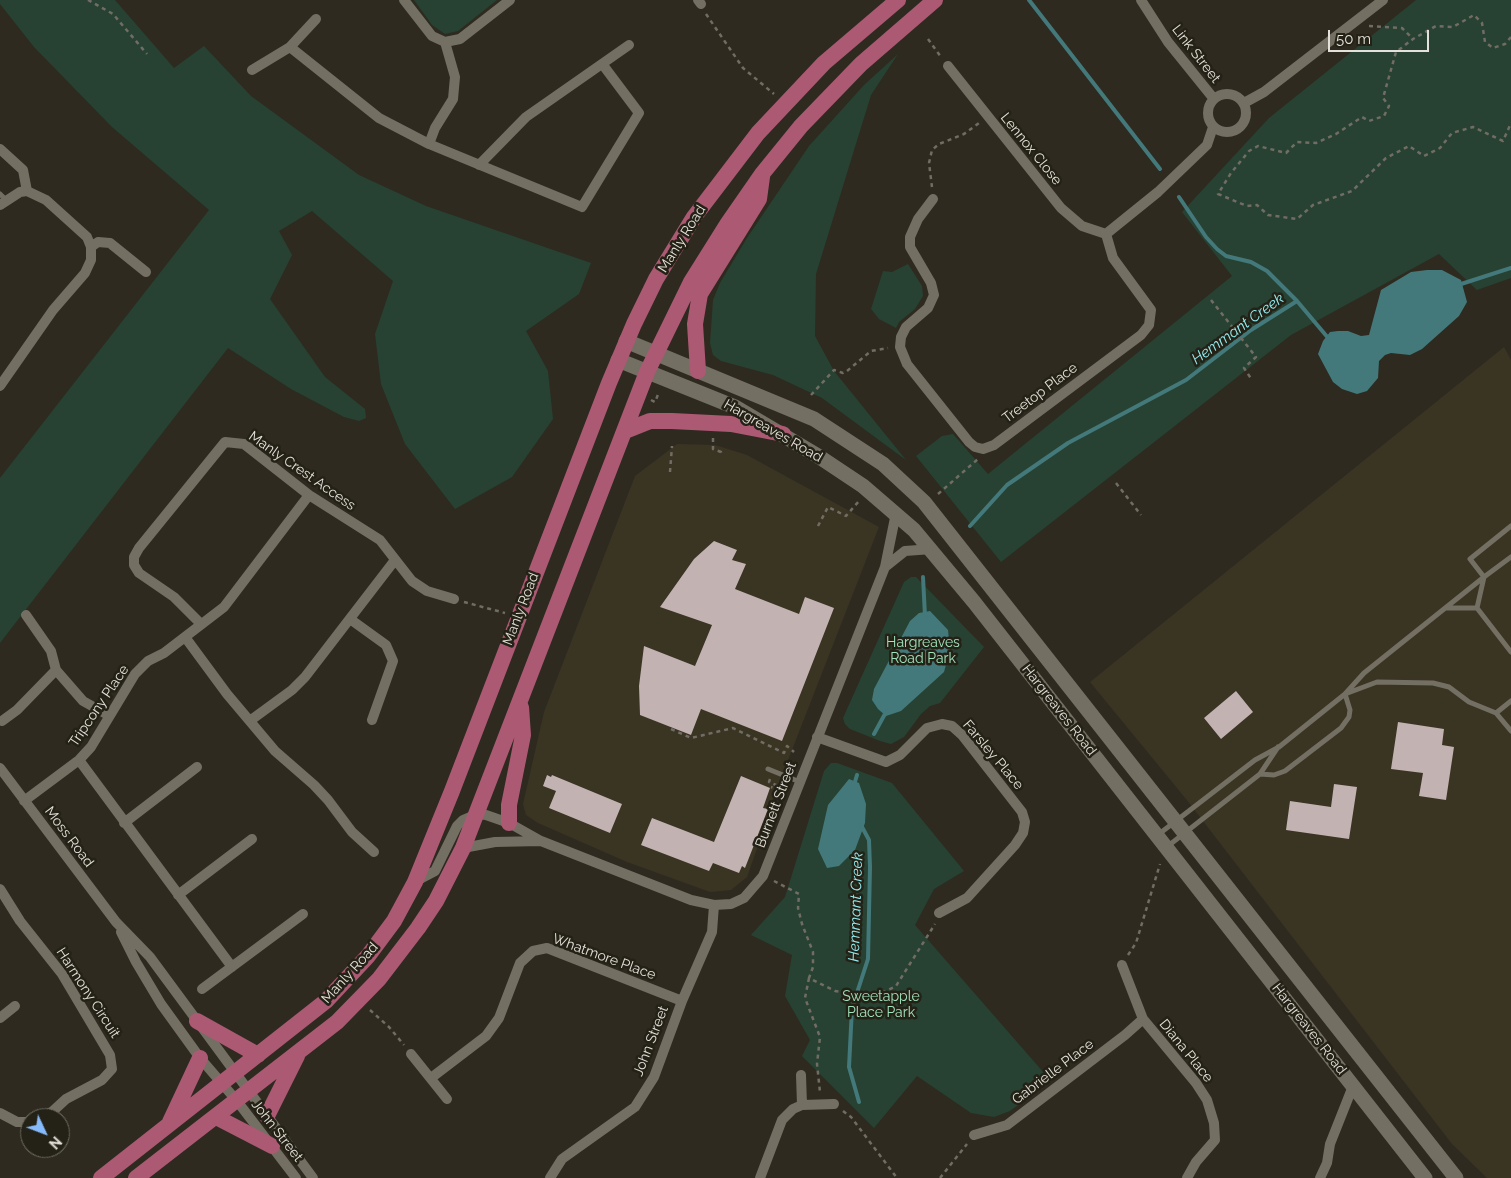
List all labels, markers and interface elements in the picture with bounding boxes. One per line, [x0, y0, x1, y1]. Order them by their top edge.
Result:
scale bar [1331, 20, 1432, 52]
street label: Link Street [1168, 22, 1224, 86]
text: 50 m [1336, 30, 1371, 48]
street label: Lennox Close [997, 110, 1065, 188]
street label: Manly Road [655, 202, 709, 276]
water label: Hemmant Creek [1188, 290, 1288, 368]
street label: Treetop Place [999, 359, 1081, 427]
street label: Hargreaves Road [721, 396, 825, 466]
street label: Manly Crest Access [245, 428, 359, 514]
street label: Manly Road [499, 570, 543, 648]
park label: Hargreaves Road Park [886, 635, 960, 668]
street label: Hargreaves Road [1018, 661, 1100, 759]
street label: Tripcony Place [65, 662, 133, 750]
street label: Farsley Place [959, 717, 1027, 793]
street label: Burnett Street [752, 760, 800, 850]
street label: Moss Road [41, 804, 97, 870]
water label: Hemmant Creek [845, 852, 867, 962]
street label: Whatmore Place [550, 931, 658, 983]
street label: Manly Road [318, 939, 382, 1007]
street label: Harmony Circuit [53, 945, 123, 1041]
street label: Hargreaves Road [1268, 980, 1350, 1078]
park label: Sweetapple Place Park [842, 989, 920, 1022]
street label: John Street [630, 1004, 672, 1078]
street label: Diana Place [1156, 1016, 1216, 1086]
street label: Gabrielle Place [1009, 1036, 1097, 1108]
street label: John Street [248, 1097, 306, 1165]
north arrow [20, 1108, 70, 1158]
text: N [46, 1133, 65, 1152]

